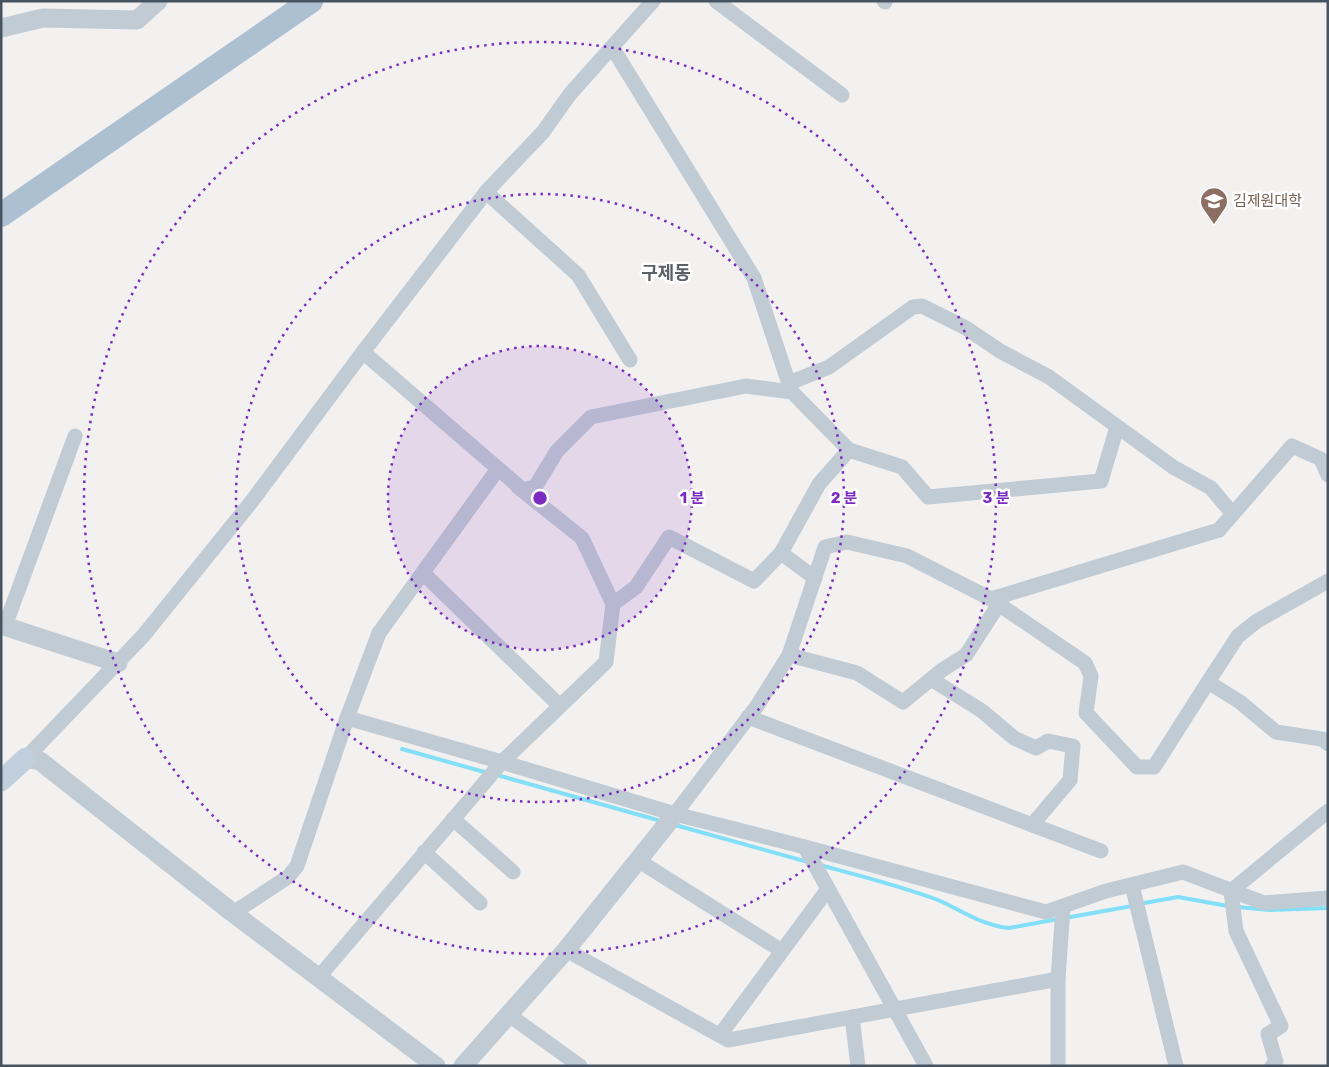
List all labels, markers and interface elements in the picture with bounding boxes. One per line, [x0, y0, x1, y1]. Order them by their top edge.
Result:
school or university icon: 김제원대학 [1199, 186, 1229, 225]
place label: 김제원대학 [1233, 192, 1302, 210]
district label: 구제동 [641, 262, 691, 284]
centre of rings [531, 489, 549, 507]
text: 1 분 [680, 489, 704, 507]
text: 2 분 [831, 489, 858, 507]
text: 3 분 [983, 489, 1010, 507]

